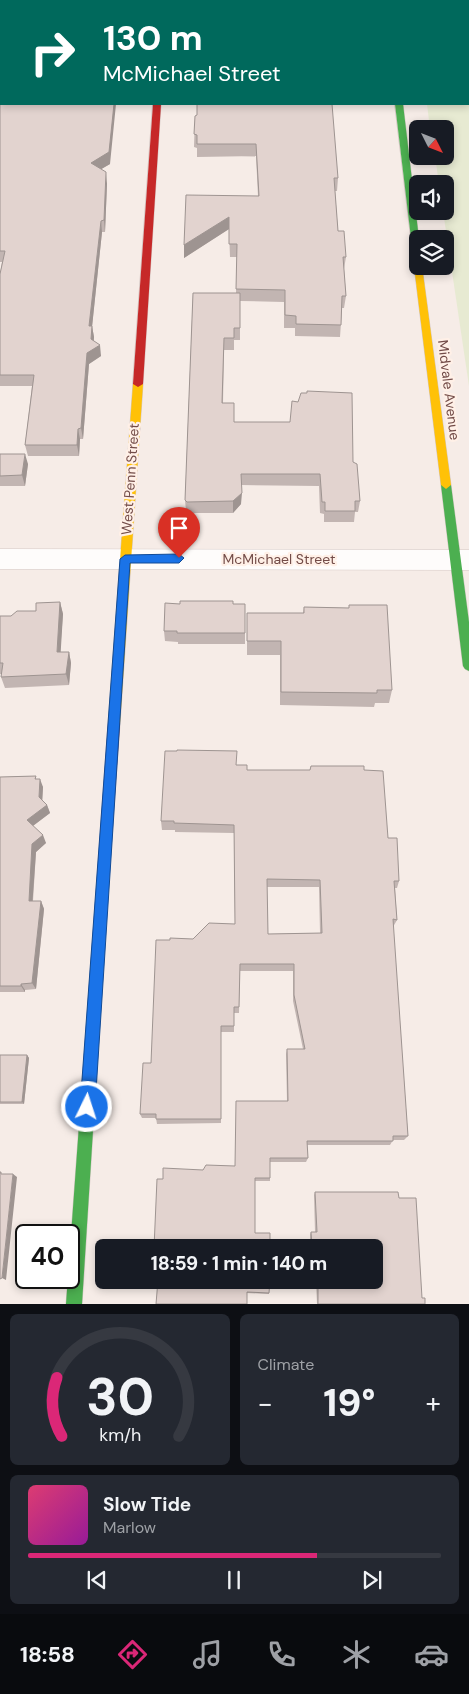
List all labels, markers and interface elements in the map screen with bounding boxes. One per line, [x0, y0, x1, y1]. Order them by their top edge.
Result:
text: 130 m [103, 15, 203, 61]
icon: right [20, 20, 85, 85]
text: McMichael Street [103, 59, 281, 88]
north arrow [409, 120, 454, 165]
map controls [409, 120, 454, 275]
button: sound [409, 175, 454, 220]
button: layers [409, 230, 454, 275]
street label: Midvale Avenue [434, 339, 464, 441]
street label: West Penn Street [117, 423, 143, 535]
pin [158, 507, 200, 558]
icon: arrive [165, 514, 193, 542]
street label: McMichael Street [222, 550, 336, 568]
position arrow [60, 1080, 112, 1132]
speed limit sign: 40 [15, 1224, 80, 1289]
text: 18:59 · 1 min · 140 m [151, 1251, 327, 1276]
text: Climate [258, 1354, 314, 1375]
text: 30 [86, 1363, 154, 1431]
text: 19° [323, 1378, 375, 1428]
text: − [258, 1385, 273, 1422]
text: + [426, 1385, 441, 1422]
text: km/h [99, 1423, 141, 1447]
text: Slow Tide [103, 1492, 191, 1517]
text: Marlow [103, 1517, 156, 1538]
icon: previous [83, 1566, 111, 1594]
icon: pause [220, 1566, 248, 1594]
icon: next [358, 1566, 386, 1594]
icon: directions [115, 1637, 150, 1672]
icon: music [190, 1637, 225, 1672]
icon: phone [264, 1637, 299, 1672]
icon: climate [339, 1637, 374, 1672]
icon: car [414, 1637, 449, 1672]
text: 18:58 [20, 1640, 75, 1669]

